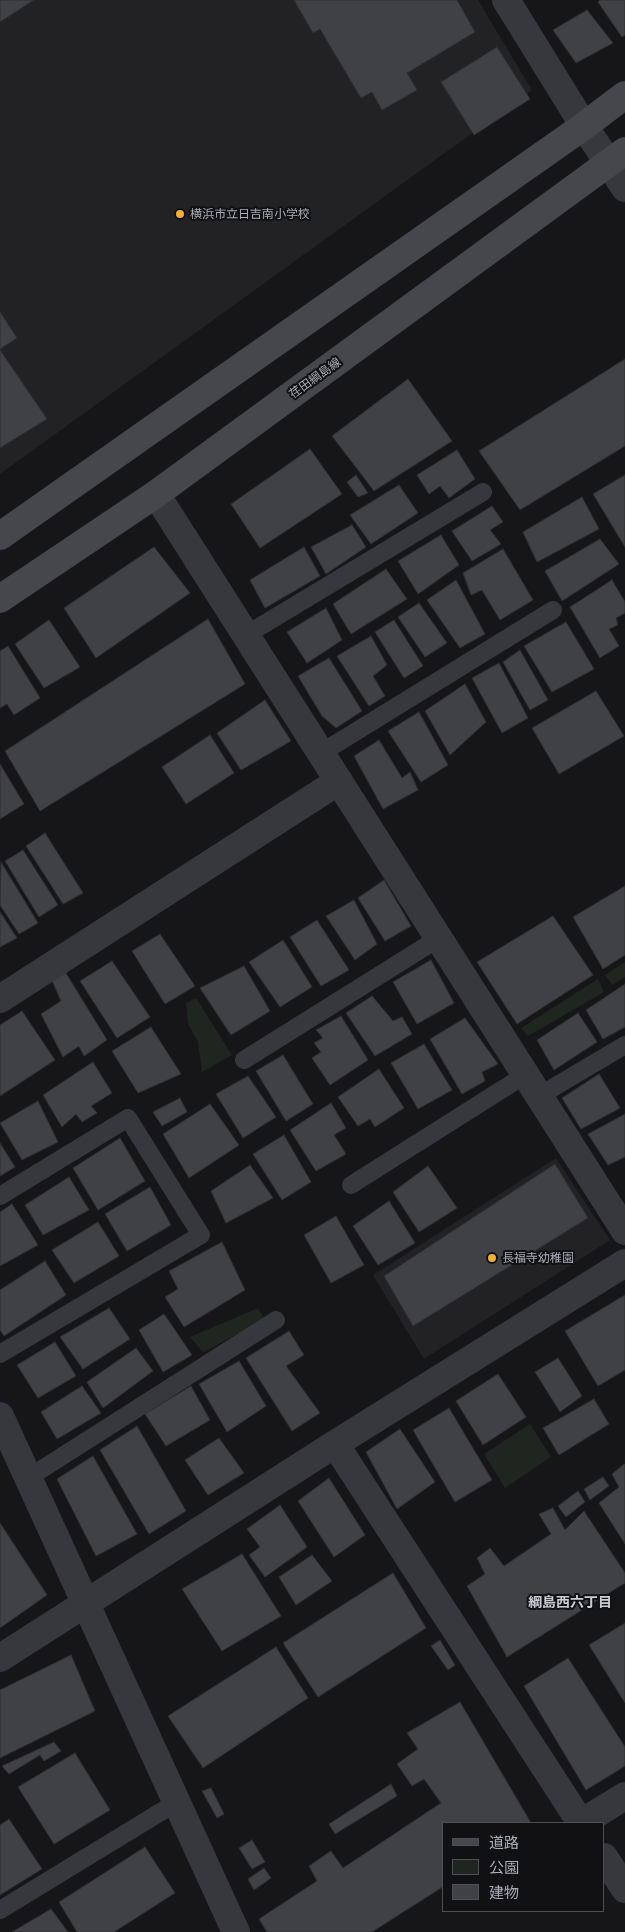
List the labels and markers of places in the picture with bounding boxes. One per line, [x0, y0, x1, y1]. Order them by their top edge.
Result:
place label: 横浜市立日吉南小学校 [190, 207, 310, 221]
marker: 横浜市立日吉南小学校 [174, 208, 186, 220]
place label: 長福寺幼稚園 [502, 1251, 574, 1265]
marker: 長福寺幼稚園 [486, 1252, 498, 1264]

